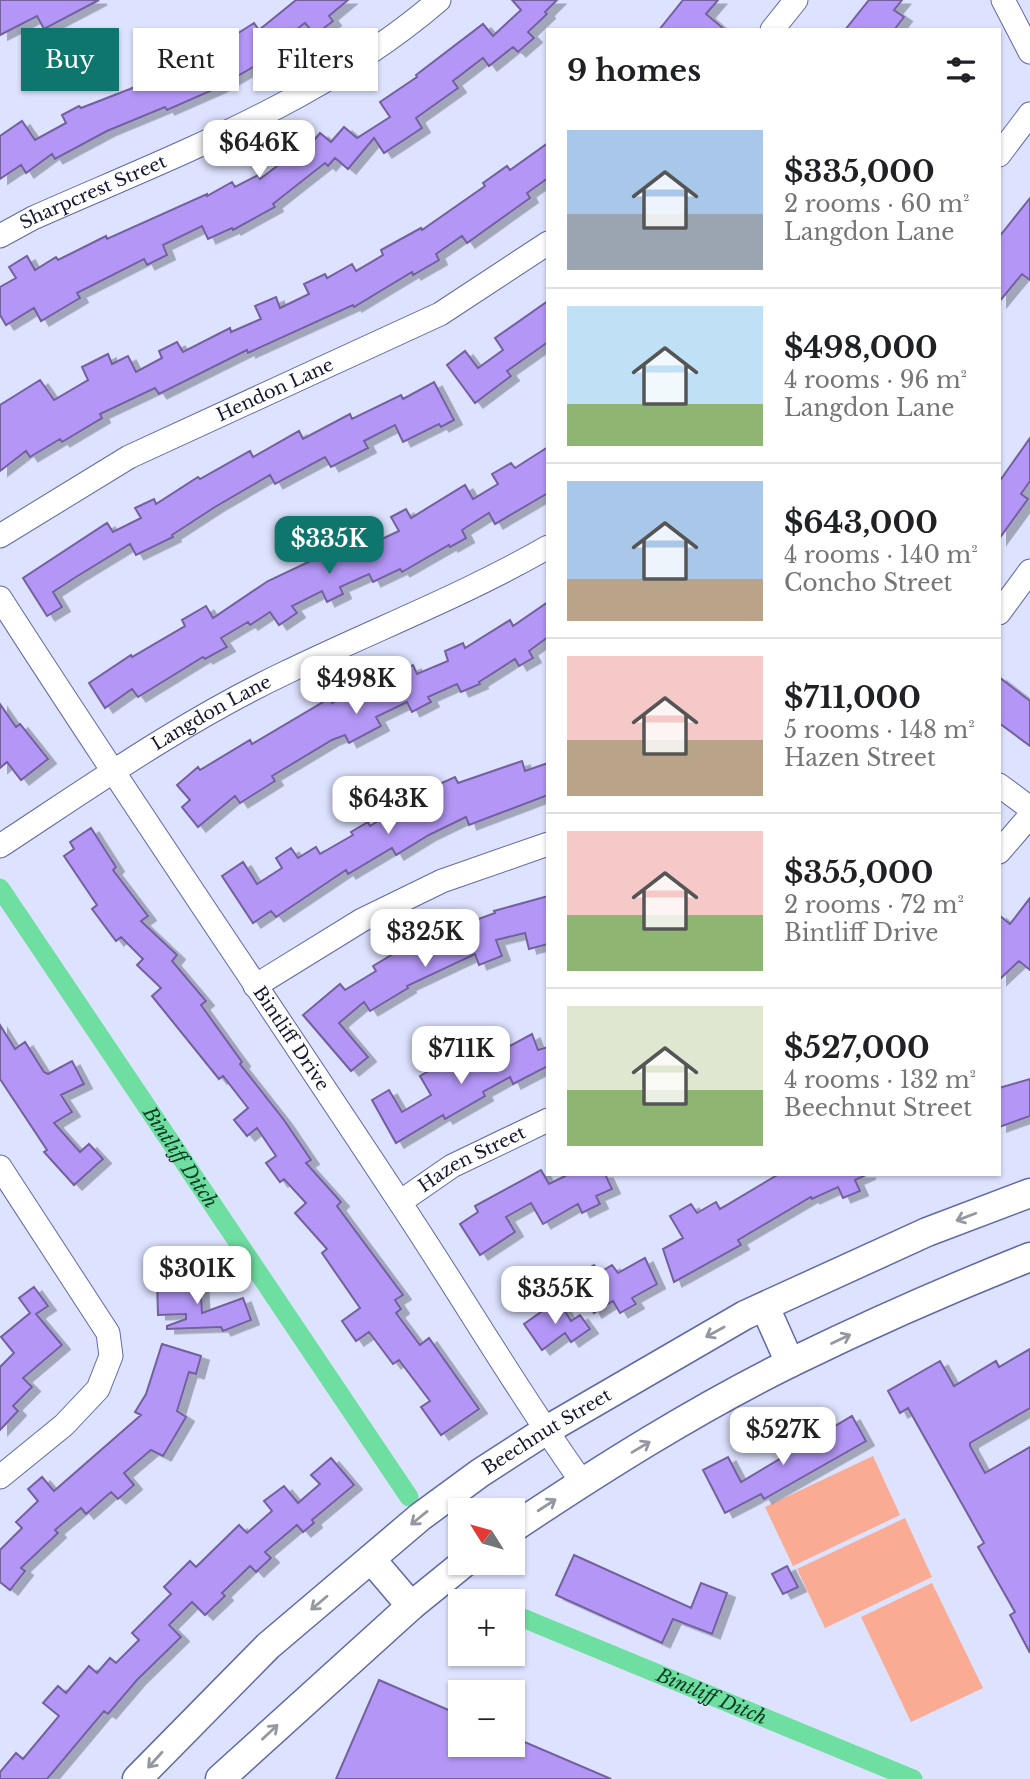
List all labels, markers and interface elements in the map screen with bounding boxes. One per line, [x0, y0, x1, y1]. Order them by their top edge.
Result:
chip: Buy [21, 28, 119, 91]
chip: Rent [133, 28, 239, 91]
chip: Filters [253, 28, 378, 91]
icon: filters [942, 51, 980, 89]
text: 9 homes [567, 52, 701, 89]
pin: $646K [210, 120, 308, 180]
text: $646K [219, 129, 299, 157]
street label: Sharpcrest Street [16, 150, 170, 234]
text: $335,000 [784, 153, 935, 190]
icon: home [623, 158, 707, 242]
text: 2 rooms · 60 m² [784, 190, 970, 218]
text: Langdon Lane [784, 218, 954, 246]
text: $498,000 [784, 329, 938, 366]
icon: home [623, 334, 707, 418]
street label: Hendon Lane [213, 353, 337, 426]
text: 4 rooms · 96 m² [784, 366, 967, 394]
text: Langdon Lane [784, 394, 954, 422]
text: $643,000 [784, 504, 938, 541]
icon: home [623, 509, 707, 593]
pin: $335K [280, 516, 378, 576]
text: $335K [291, 525, 367, 553]
text: 4 rooms · 140 m² [784, 541, 978, 569]
text: Concho Street [784, 569, 952, 597]
pin: $498K [307, 656, 405, 716]
text: $498K [316, 665, 396, 693]
street label: Langdon Lane [148, 671, 275, 755]
text: $711,000 [784, 679, 921, 716]
icon: home [623, 684, 707, 768]
text: 5 rooms · 148 m² [784, 716, 975, 744]
text: Hazen Street [784, 744, 936, 772]
pin: $643K [339, 776, 437, 836]
text: $643K [348, 785, 428, 813]
text: $355,000 [784, 854, 933, 891]
icon: home [623, 859, 707, 943]
text: 2 rooms · 72 m² [784, 891, 964, 919]
pin: $325K [376, 909, 474, 969]
text: $325K [386, 918, 464, 946]
text: Bintliff Drive [784, 919, 938, 947]
street label: Bintliff Drive [248, 982, 334, 1095]
pin: $711K [412, 1026, 510, 1086]
text: $527,000 [784, 1029, 930, 1066]
icon: home [623, 1034, 707, 1118]
text: $711K [428, 1035, 494, 1063]
text: 4 rooms · 132 m² [784, 1066, 976, 1094]
text: Beechnut Street [784, 1094, 972, 1122]
water label: Bintliff Ditch [137, 1101, 222, 1212]
street label: Hazen Street [414, 1121, 529, 1197]
one-way arrow [956, 1212, 978, 1224]
pin: $301K [148, 1246, 246, 1306]
text: $301K [159, 1255, 235, 1283]
pin: $355K [506, 1266, 604, 1326]
text: $355K [517, 1275, 593, 1303]
one-way arrow [705, 1326, 726, 1339]
one-way arrow [830, 1332, 851, 1345]
street label: Beechnut Street [478, 1384, 615, 1480]
pin: $527K [734, 1408, 832, 1467]
text: $527K [746, 1416, 820, 1444]
one-way arrow [630, 1439, 650, 1453]
one-way arrow [537, 1497, 557, 1511]
north arrow [448, 1498, 525, 1575]
map controls [448, 1498, 525, 1757]
one-way arrow [411, 1511, 429, 1526]
button: + [448, 1589, 525, 1666]
one-way arrow [311, 1595, 329, 1611]
water label: Bintliff Ditch [652, 1663, 770, 1729]
button: − [448, 1680, 525, 1757]
one-way arrow [261, 1724, 278, 1741]
one-way arrow [147, 1751, 163, 1769]

